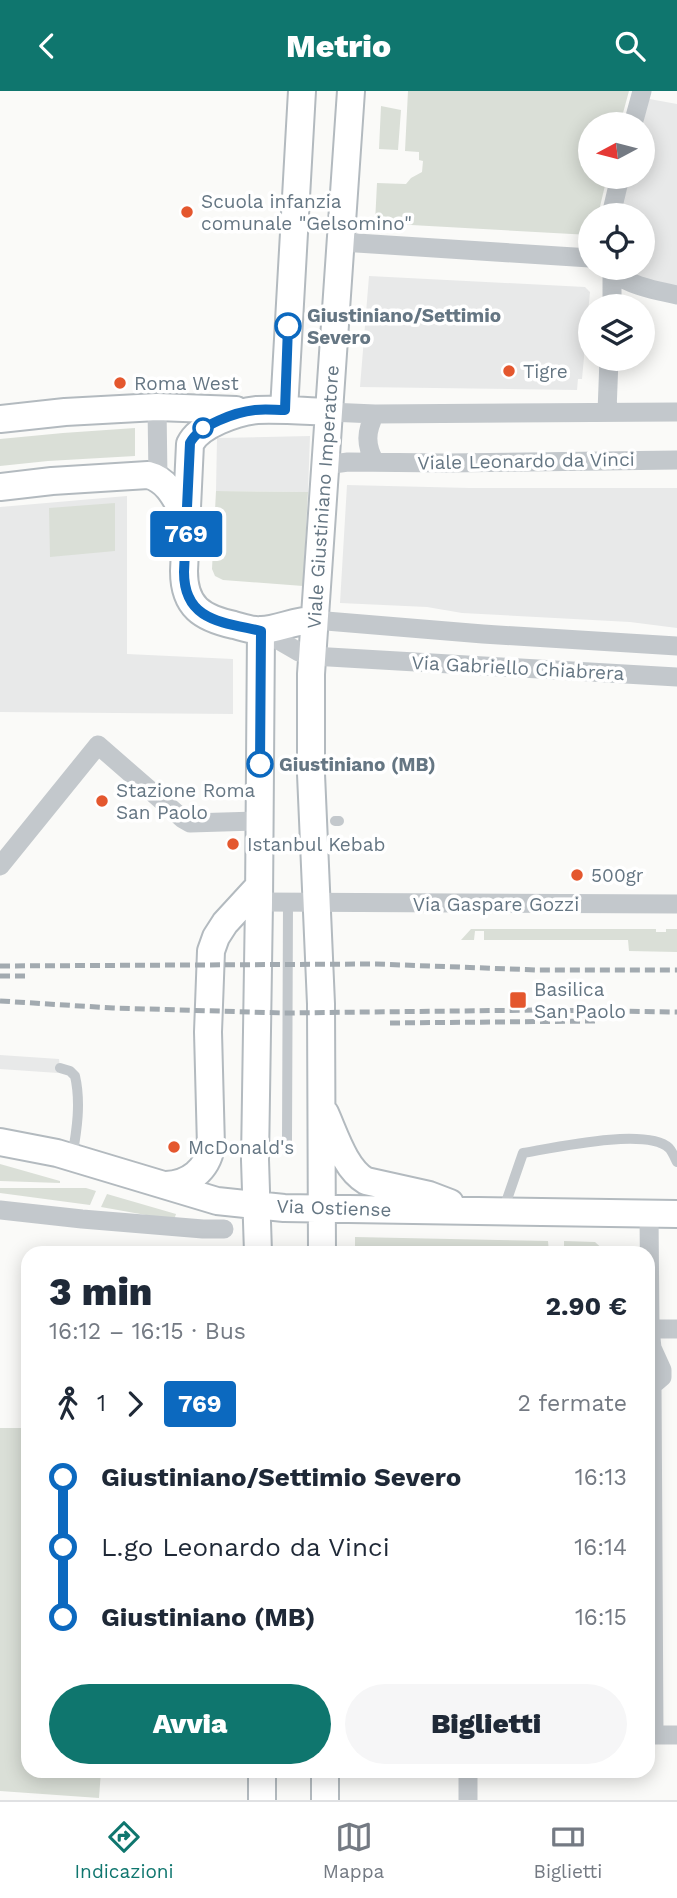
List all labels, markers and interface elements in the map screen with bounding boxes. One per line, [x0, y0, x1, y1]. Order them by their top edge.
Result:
icon: back [28, 27, 66, 65]
text: Metrio [286, 27, 391, 65]
icon: search [611, 27, 649, 65]
north arrow [578, 112, 654, 189]
map controls [578, 112, 655, 371]
place label: Scuola infanzia comunale "Gelsomino" [201, 190, 412, 235]
button: locate [578, 203, 655, 280]
marker: Scuola infanzia comunale "Gelsomino" [179, 204, 195, 220]
button: layers [578, 294, 655, 371]
place label: Giustiniano/Settimio Severo [307, 304, 501, 349]
marker: Giustiniano/Settimio Severo [275, 313, 301, 339]
place label: Tigre [523, 360, 568, 383]
marker: Tigre [501, 363, 517, 379]
street label: Viale Giustiniano Imperatore [302, 364, 344, 630]
place label: Roma West [134, 372, 239, 395]
marker: Roma West [112, 375, 128, 391]
unlabelled marker [193, 418, 213, 438]
street label: Viale Leonardo da Vinci [417, 448, 635, 474]
line badge: 769 [146, 511, 226, 557]
text: 769 [164, 520, 208, 548]
street label: Via Gabriello Chiabrera [411, 651, 625, 685]
marker: Giustiniano (MB) [247, 751, 273, 777]
place label: Giustiniano (MB) [279, 753, 436, 776]
place label: Stazione Roma San Paolo [116, 779, 256, 824]
marker: Stazione Roma San Paolo [94, 793, 110, 809]
place label: Istanbul Kebab [247, 833, 385, 856]
marker: Istanbul Kebab [225, 836, 241, 852]
place label: 500gr [591, 864, 644, 887]
marker: 500gr [569, 867, 585, 883]
street label: Via Gaspare Gozzi [413, 893, 579, 916]
place label: Basilica San Paolo [534, 978, 626, 1023]
marker: Basilica San Paolo [508, 990, 528, 1010]
place label: McDonald's [188, 1136, 294, 1159]
marker: McDonald's [166, 1139, 182, 1155]
street label: Via Ostiense [276, 1194, 392, 1222]
text: 3 min [49, 1270, 152, 1314]
text: 2.90 € [546, 1291, 627, 1321]
text: 16:12 – 16:15 · Bus [49, 1318, 246, 1345]
icon: walk [49, 1385, 87, 1423]
icon: forward [116, 1385, 154, 1423]
text: 1 [97, 1390, 106, 1417]
text: 769 [178, 1390, 222, 1418]
text: 2 fermate [517, 1390, 627, 1417]
text: Giustiniano/Settimio Severo [101, 1462, 461, 1492]
text: 16:13 [575, 1464, 627, 1491]
text: L.go Leonardo da Vinci [101, 1532, 390, 1562]
text: 16:14 [574, 1534, 627, 1561]
text: Giustiniano (MB) [101, 1602, 315, 1632]
text: 16:15 [575, 1604, 627, 1631]
button: Avvia [49, 1684, 331, 1764]
button: Biglietti [345, 1684, 627, 1764]
tab: Indicazioni [75, 1818, 174, 1883]
tab: Mappa [323, 1818, 384, 1883]
tab: Biglietti [534, 1818, 602, 1883]

